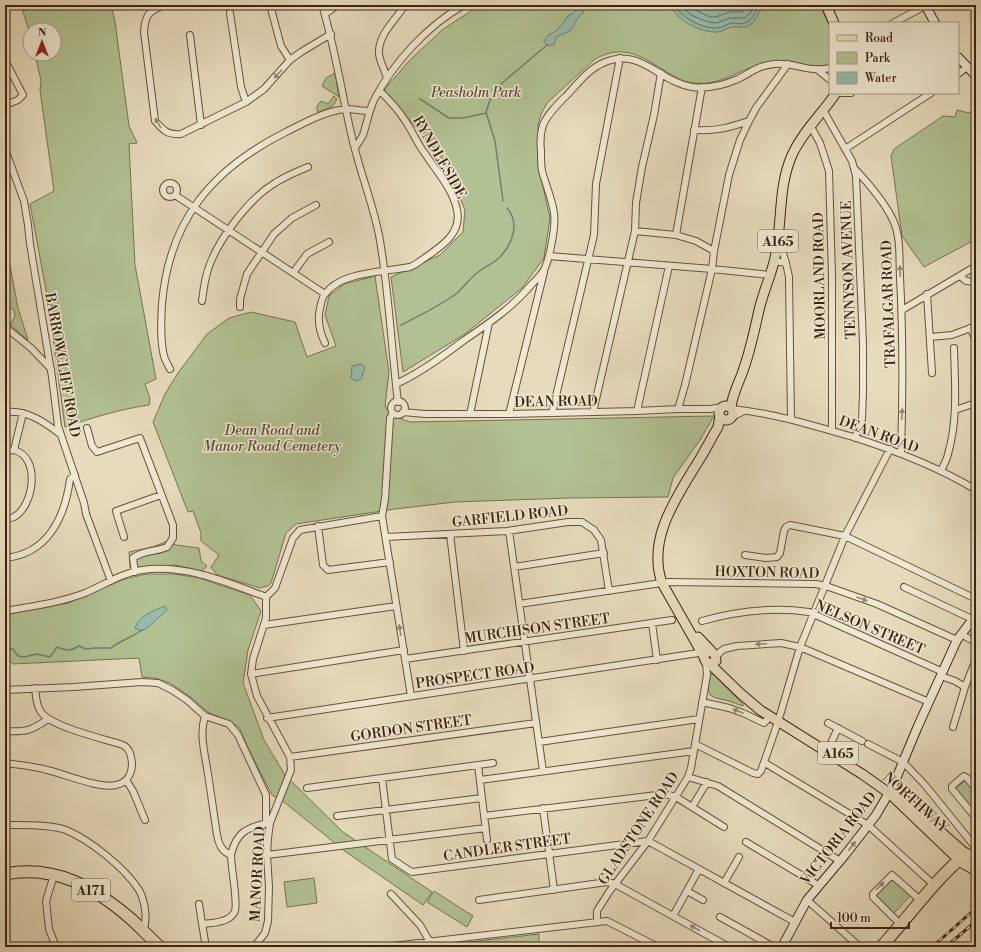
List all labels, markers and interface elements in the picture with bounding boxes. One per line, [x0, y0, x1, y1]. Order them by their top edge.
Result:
north arrow [22, 22, 62, 62]
legend [829, 22, 959, 94]
text: N [38, 26, 47, 40]
text: Road [865, 31, 893, 46]
text: Park [865, 51, 891, 66]
one-way arrow [273, 69, 283, 79]
text: Water [864, 71, 897, 86]
park label: Peasholm Park [430, 84, 521, 102]
street label: RYNDLESIDE [408, 113, 470, 202]
one-way arrow [155, 117, 162, 129]
street label: TENNYSON AVENUE [838, 200, 860, 340]
street label: MOORLAND ROAD [810, 212, 830, 340]
road number: A165 [758, 230, 798, 252]
street label: TRAFALGAR ROAD [878, 240, 900, 368]
one-way arrow [896, 265, 903, 277]
street label: BARROWCLIFF ROAD [40, 291, 84, 439]
street label: DEAN ROAD [514, 392, 598, 412]
one-way arrow [899, 407, 905, 420]
street label: DEAN ROAD [836, 412, 921, 458]
park label: Dean Road and Manor Road Cemetery [203, 422, 342, 456]
street label: GARFIELD ROAD [451, 502, 569, 532]
street label: HOXTON ROAD [714, 563, 820, 583]
one-way arrow [857, 596, 869, 602]
street label: NELSON STREET [812, 597, 927, 659]
street label: MURCHISON STREET [463, 610, 611, 648]
one-way arrow [397, 624, 403, 636]
one-way arrow [754, 641, 767, 647]
street label: PROSPECT ROAD [415, 659, 536, 693]
one-way arrow [732, 708, 744, 714]
street label: GORDON STREET [349, 712, 473, 746]
road number: A165 [818, 742, 858, 764]
street label: GLADSTONE ROAD [594, 769, 683, 888]
street label: NORTHWAY [879, 769, 952, 837]
street label: VICTORIA ROAD [796, 788, 881, 890]
street label: MANOR ROAD [247, 826, 270, 922]
street label: CANDLER STREET [442, 830, 572, 866]
one-way arrow [847, 841, 856, 852]
road number: A171 [72, 879, 110, 901]
one-way arrow [875, 881, 885, 891]
scale bar [831, 904, 909, 930]
text: 100 m [837, 911, 871, 926]
one-way arrow [689, 925, 701, 931]

